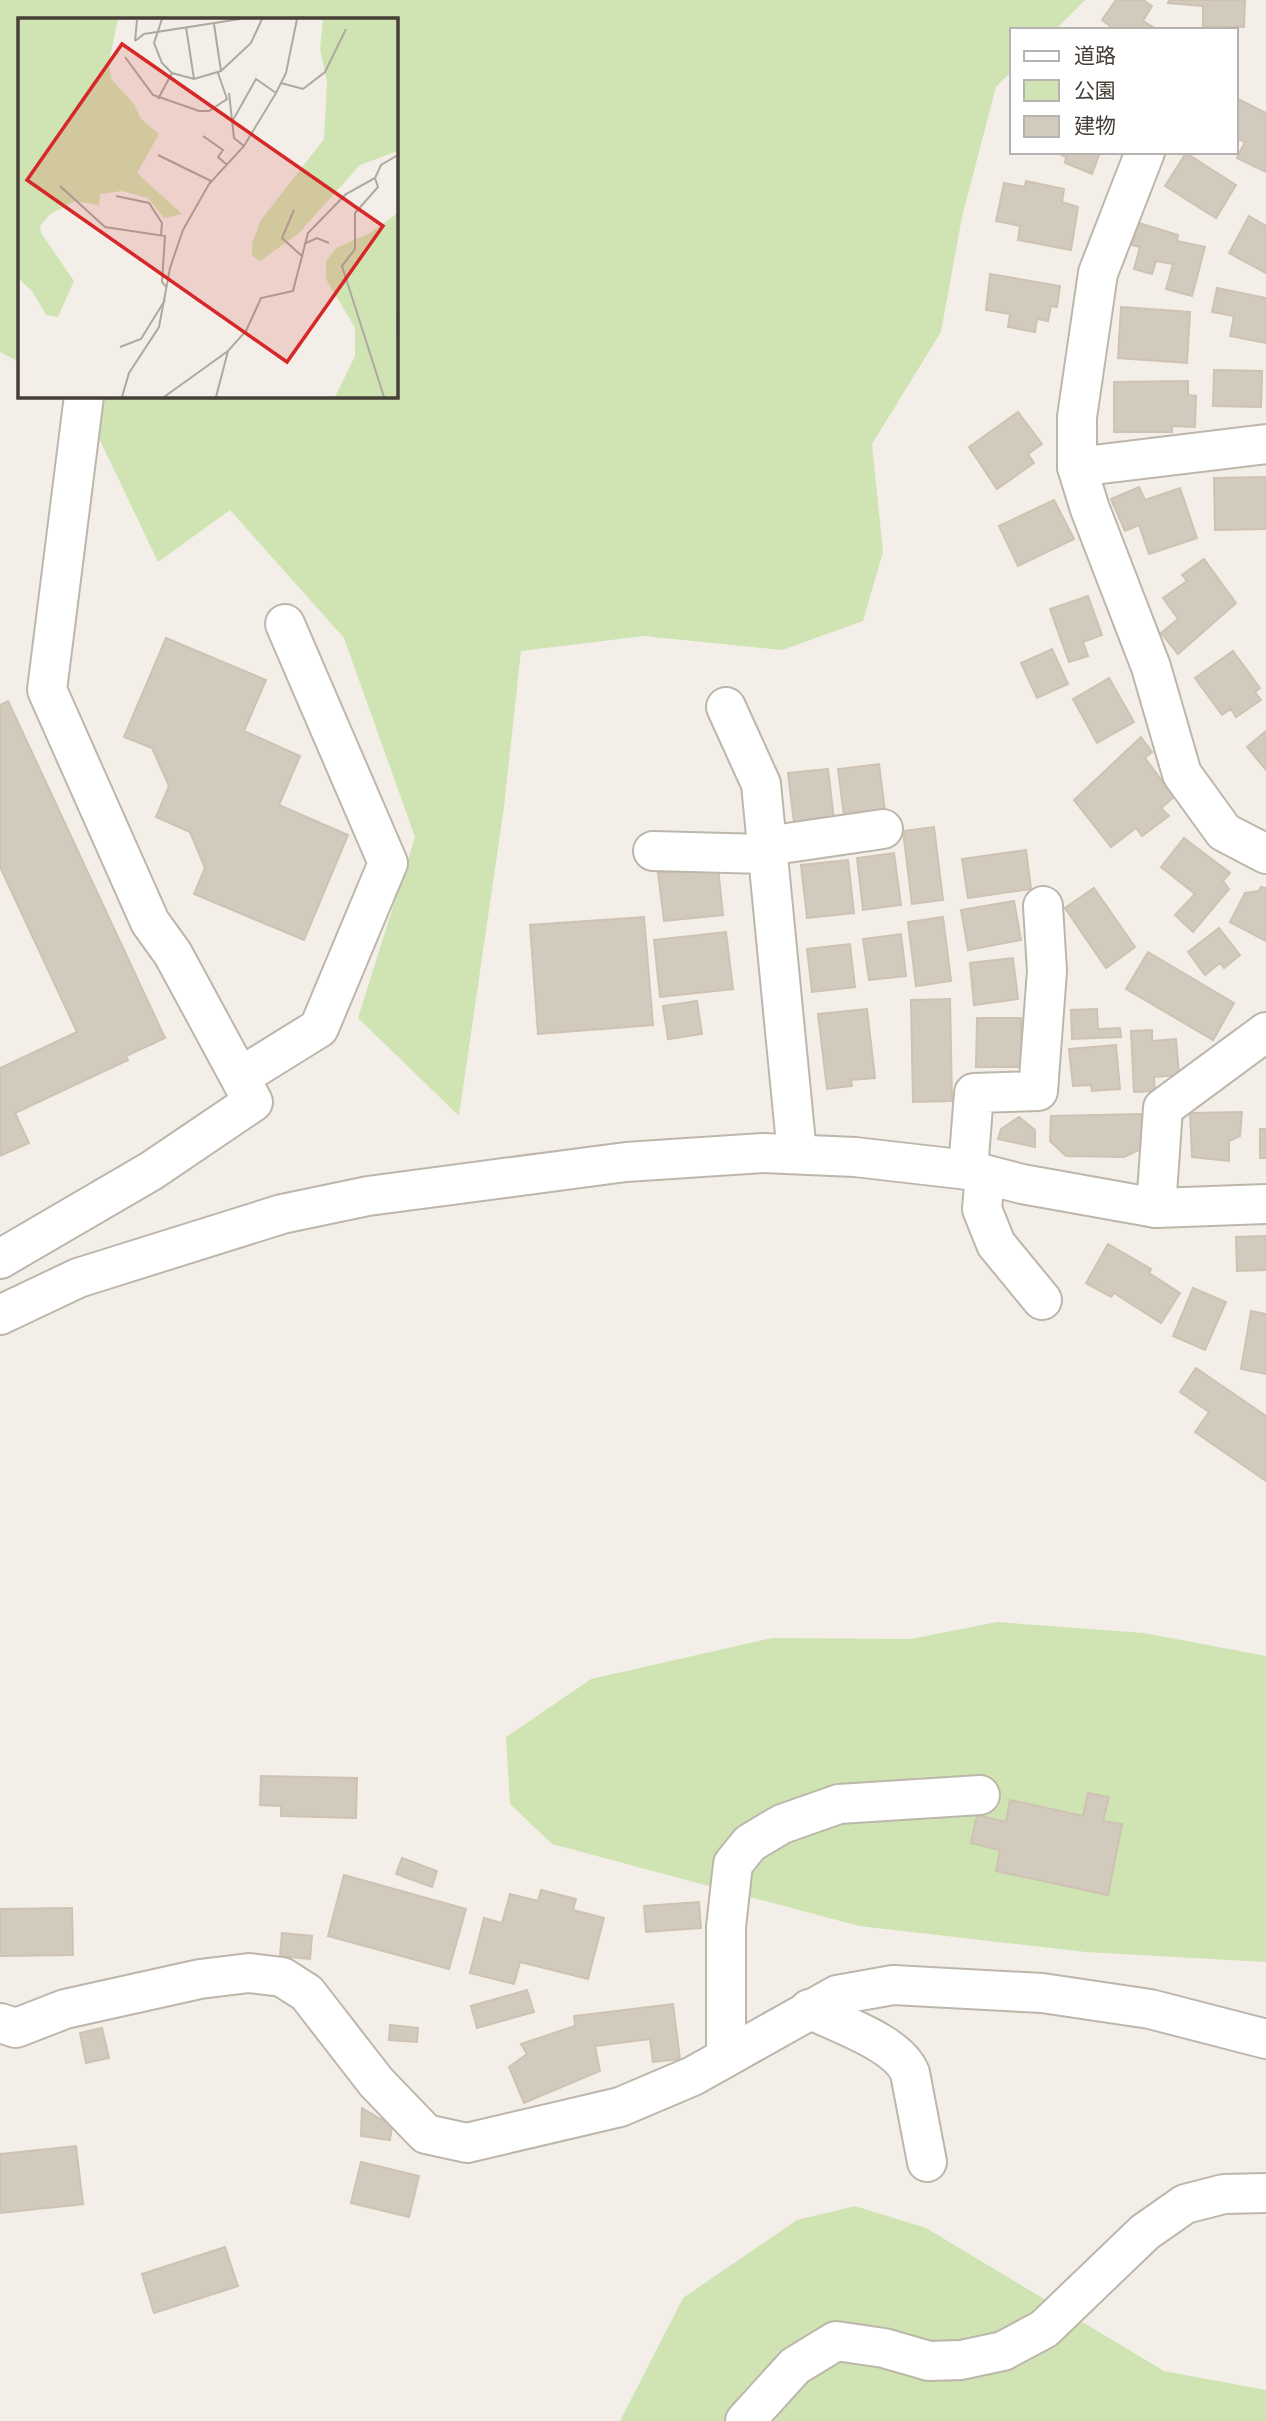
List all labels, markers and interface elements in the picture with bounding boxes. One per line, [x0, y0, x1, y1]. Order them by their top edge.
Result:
inset map [18, 18, 397, 397]
legend [1010, 28, 1238, 154]
text: 道路 [1074, 42, 1116, 70]
text: 公園 [1074, 77, 1116, 105]
text: 建物 [1074, 112, 1116, 140]

